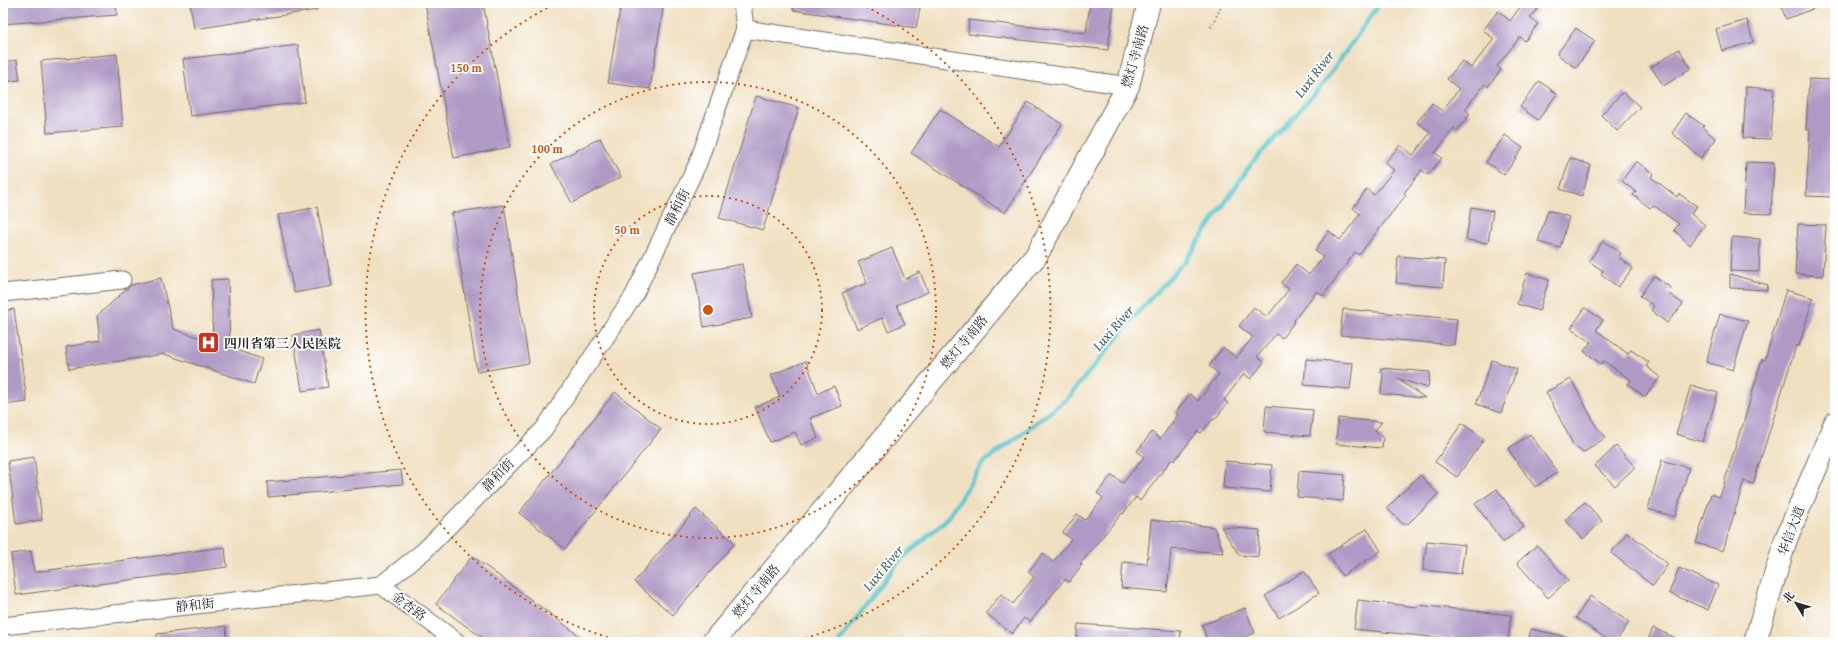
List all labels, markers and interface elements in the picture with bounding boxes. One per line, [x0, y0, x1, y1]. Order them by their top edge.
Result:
street label: 燃灯寺南路 [1117, 22, 1153, 90]
water label: Luxi River [1289, 46, 1339, 102]
text: 150 m [450, 59, 483, 76]
text: 100 m [531, 140, 564, 157]
street label: 静和街 [660, 185, 694, 229]
text: 50 m [614, 221, 640, 238]
water label: Luxi River [1087, 300, 1139, 356]
centre of rings [701, 303, 715, 317]
street label: 燃灯寺南路 [936, 311, 992, 373]
hospital icon: 四川省第三人民医院 [196, 330, 222, 356]
place label: 四川省第三人民医院 [224, 334, 341, 353]
street label: 静和街 [478, 454, 518, 496]
street label: 华信大道 [1773, 503, 1809, 559]
water label: Luxi River [857, 540, 909, 596]
street label: 燃灯寺南路 [728, 560, 784, 622]
north arrow [1776, 583, 1816, 623]
street label: 金杏路 [388, 587, 430, 625]
text: 北 [1778, 588, 1798, 606]
street label: 静和街 [175, 594, 215, 616]

